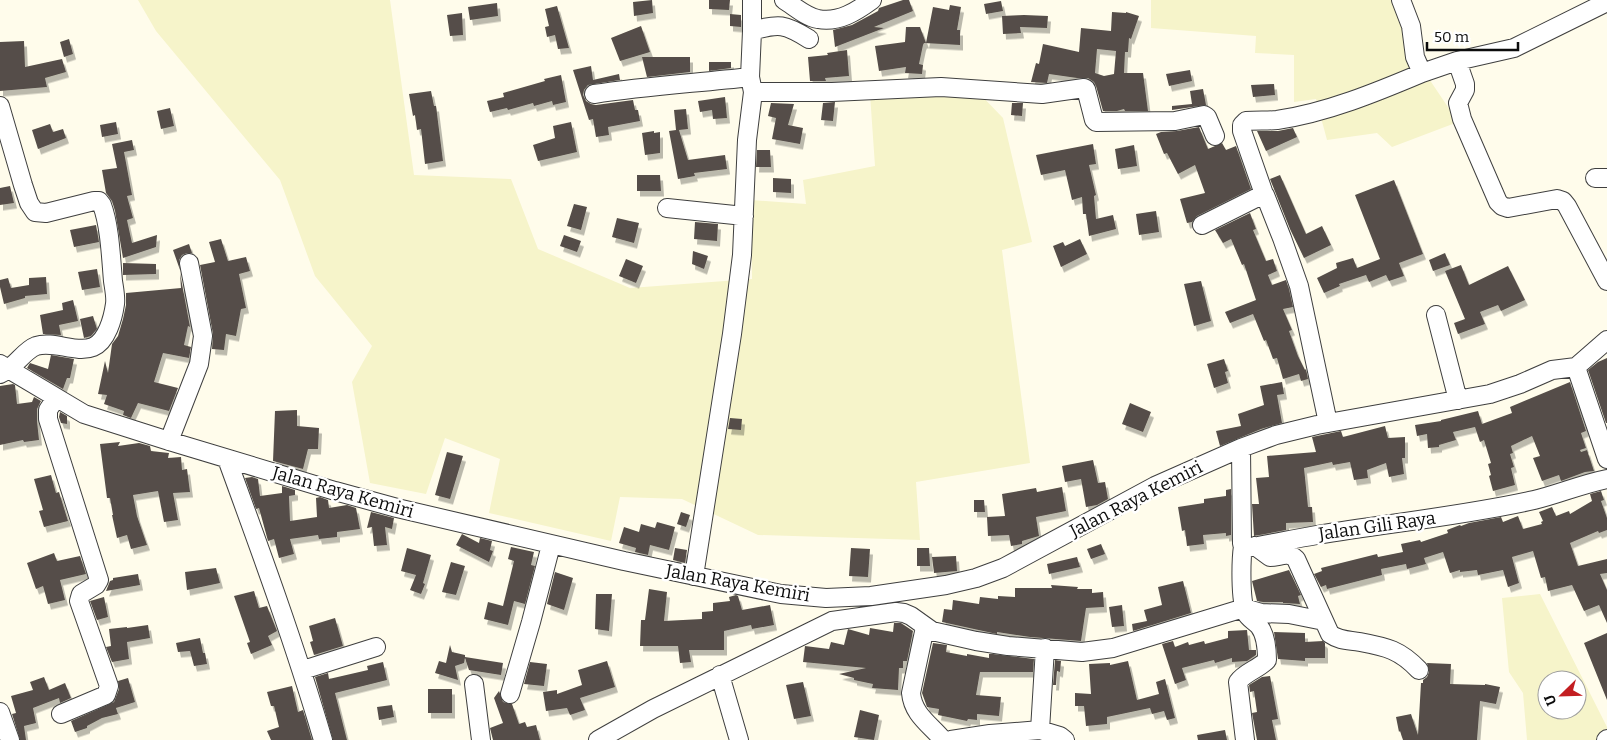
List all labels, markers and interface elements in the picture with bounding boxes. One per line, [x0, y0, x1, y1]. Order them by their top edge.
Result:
scale bar [1427, 20, 1518, 52]
text: 50 m [1434, 28, 1470, 46]
street label: Jalan Raya Kemiri [1065, 456, 1206, 542]
street label: Jalan Raya Kemiri [269, 461, 416, 523]
street label: Jalan Gili Raya [1316, 507, 1437, 545]
street label: Jalan Raya Kemiri [663, 559, 812, 607]
north arrow [1537, 670, 1587, 720]
text: U [1540, 691, 1560, 708]

